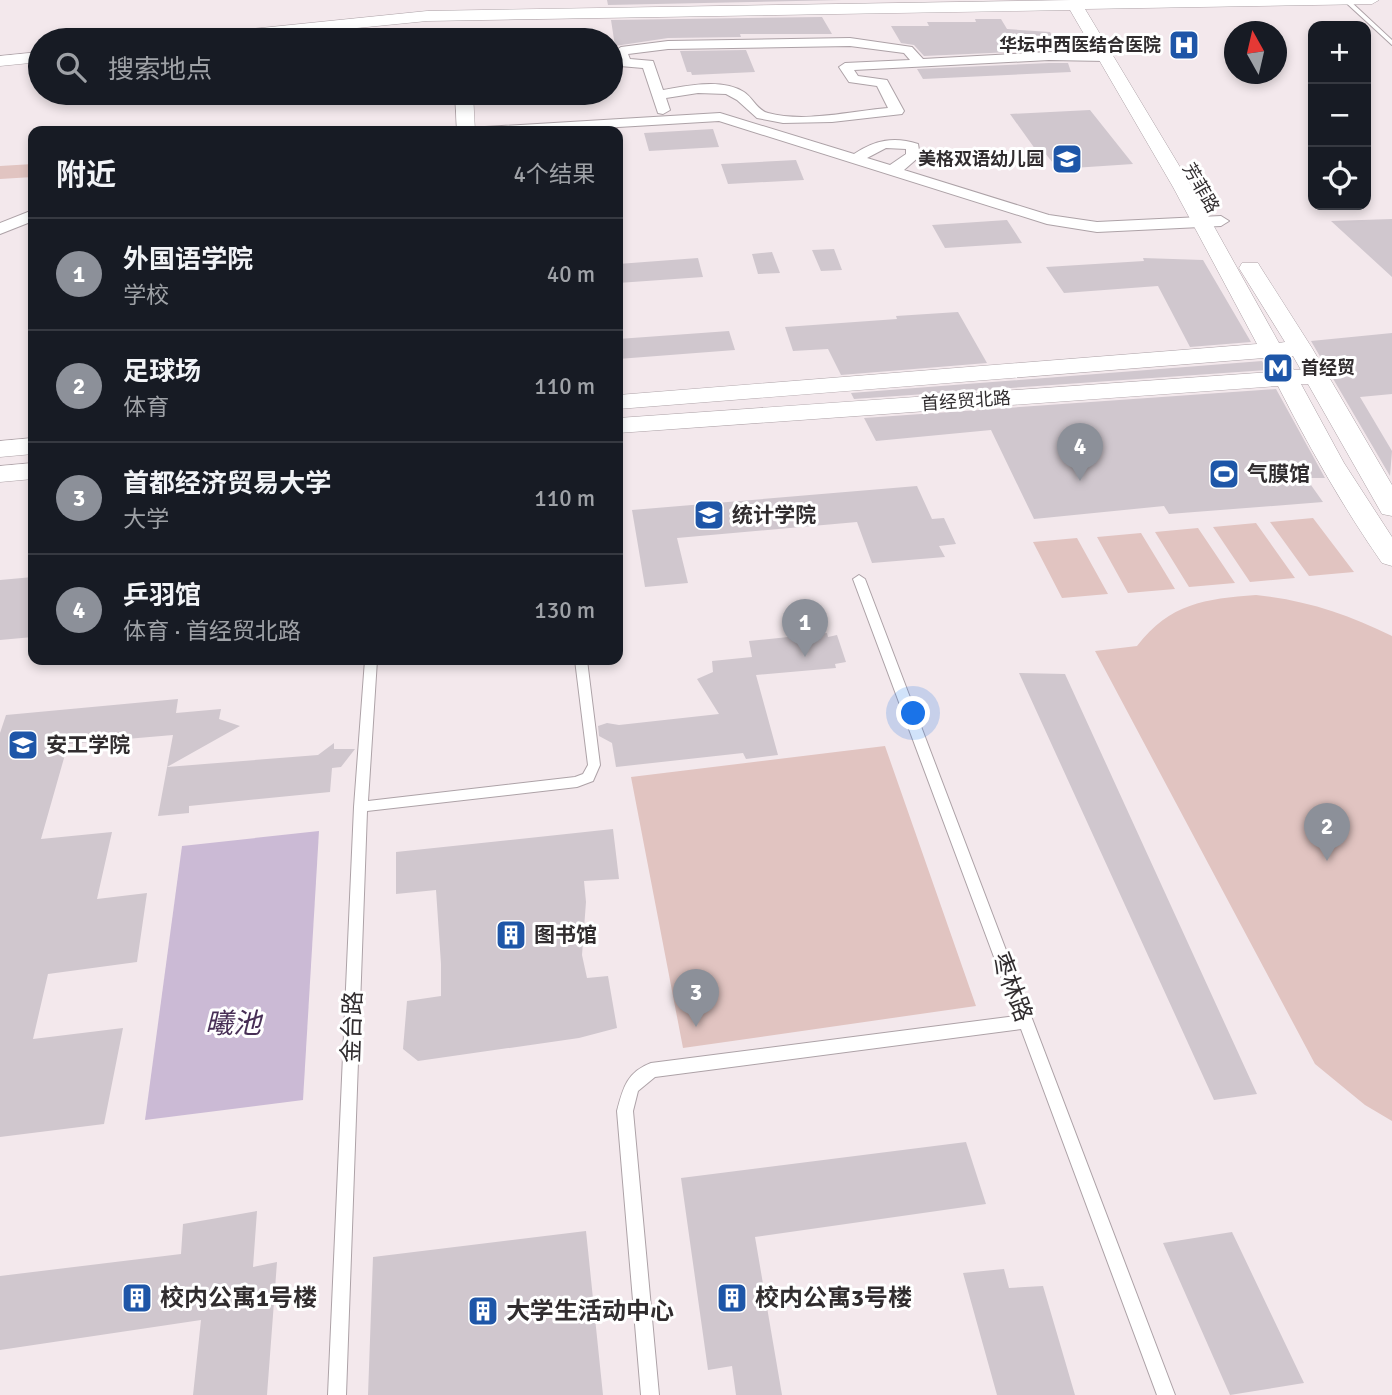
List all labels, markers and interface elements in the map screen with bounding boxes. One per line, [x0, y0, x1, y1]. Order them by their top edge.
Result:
north arrow [1224, 21, 1287, 84]
map controls [1308, 21, 1371, 210]
button: + [1308, 21, 1371, 84]
search box [28, 28, 623, 105]
hospital icon: 华坛中西医结合医院 [1167, 28, 1201, 62]
place label: 华坛中西医结合医院 [999, 34, 1161, 56]
icon: search [52, 48, 90, 86]
text: 搜索地点 [108, 54, 212, 86]
button: − [1308, 84, 1371, 147]
school or university icon: 美格双语幼儿园 [1050, 142, 1084, 176]
button: locate [1308, 147, 1371, 210]
place label: 美格双语幼儿园 [918, 148, 1044, 170]
text: 附近 [56, 157, 116, 194]
street label: 芳菲路 [1178, 159, 1224, 217]
text: 4个结果 [514, 160, 595, 189]
text: 外国语学院 [123, 244, 253, 276]
text: 1 [73, 260, 85, 289]
text: 40 m [547, 260, 595, 289]
text: 学校 [123, 281, 169, 310]
metro station icon: 首经贸 [1261, 351, 1295, 385]
text: 足球场 [123, 356, 201, 388]
place label: 首经贸 [1301, 357, 1355, 379]
text: 2 [73, 372, 85, 401]
text: 110 m [534, 372, 595, 401]
street label: 首经贸北路 [920, 387, 1012, 415]
text: 体育 [123, 393, 169, 422]
pin: 4 [1057, 423, 1103, 481]
sports icon: 气膜馆 [1207, 457, 1241, 491]
place label: 气膜馆 [1247, 461, 1310, 487]
text: 首都经济贸易大学 [123, 468, 331, 500]
text: 3 [73, 484, 85, 513]
text: 110 m [534, 484, 595, 513]
school or university icon: 统计学院 [692, 498, 726, 532]
place label: 统计学院 [732, 502, 816, 528]
text: 大学 [123, 505, 169, 534]
text: 乒羽馆 [123, 580, 201, 612]
text: 4 [73, 596, 85, 625]
text: 130 m [534, 596, 595, 625]
pin: 1 [782, 599, 828, 657]
text: 体育 · 首经贸北路 [123, 617, 301, 646]
your location [896, 696, 930, 730]
school or university icon: 安工学院 [6, 728, 40, 762]
place label: 安工学院 [46, 732, 130, 758]
pin: 2 [1304, 803, 1350, 861]
building icon: 图书馆 [494, 918, 528, 952]
place label: 图书馆 [534, 922, 597, 948]
street label: 枣林路 [985, 948, 1039, 1026]
pin: 3 [673, 969, 719, 1027]
street label: 金台路 [336, 990, 368, 1064]
water label: 曦池 [205, 1007, 264, 1041]
building icon: 校内公寓1号楼 [120, 1281, 154, 1315]
building icon: 校内公寓3号楼 [715, 1281, 749, 1315]
place label: 校内公寓1号楼 [160, 1283, 317, 1313]
place label: 校内公寓3号楼 [755, 1283, 912, 1313]
building icon: 大学生活动中心 [466, 1294, 500, 1328]
place label: 大学生活动中心 [506, 1296, 674, 1326]

